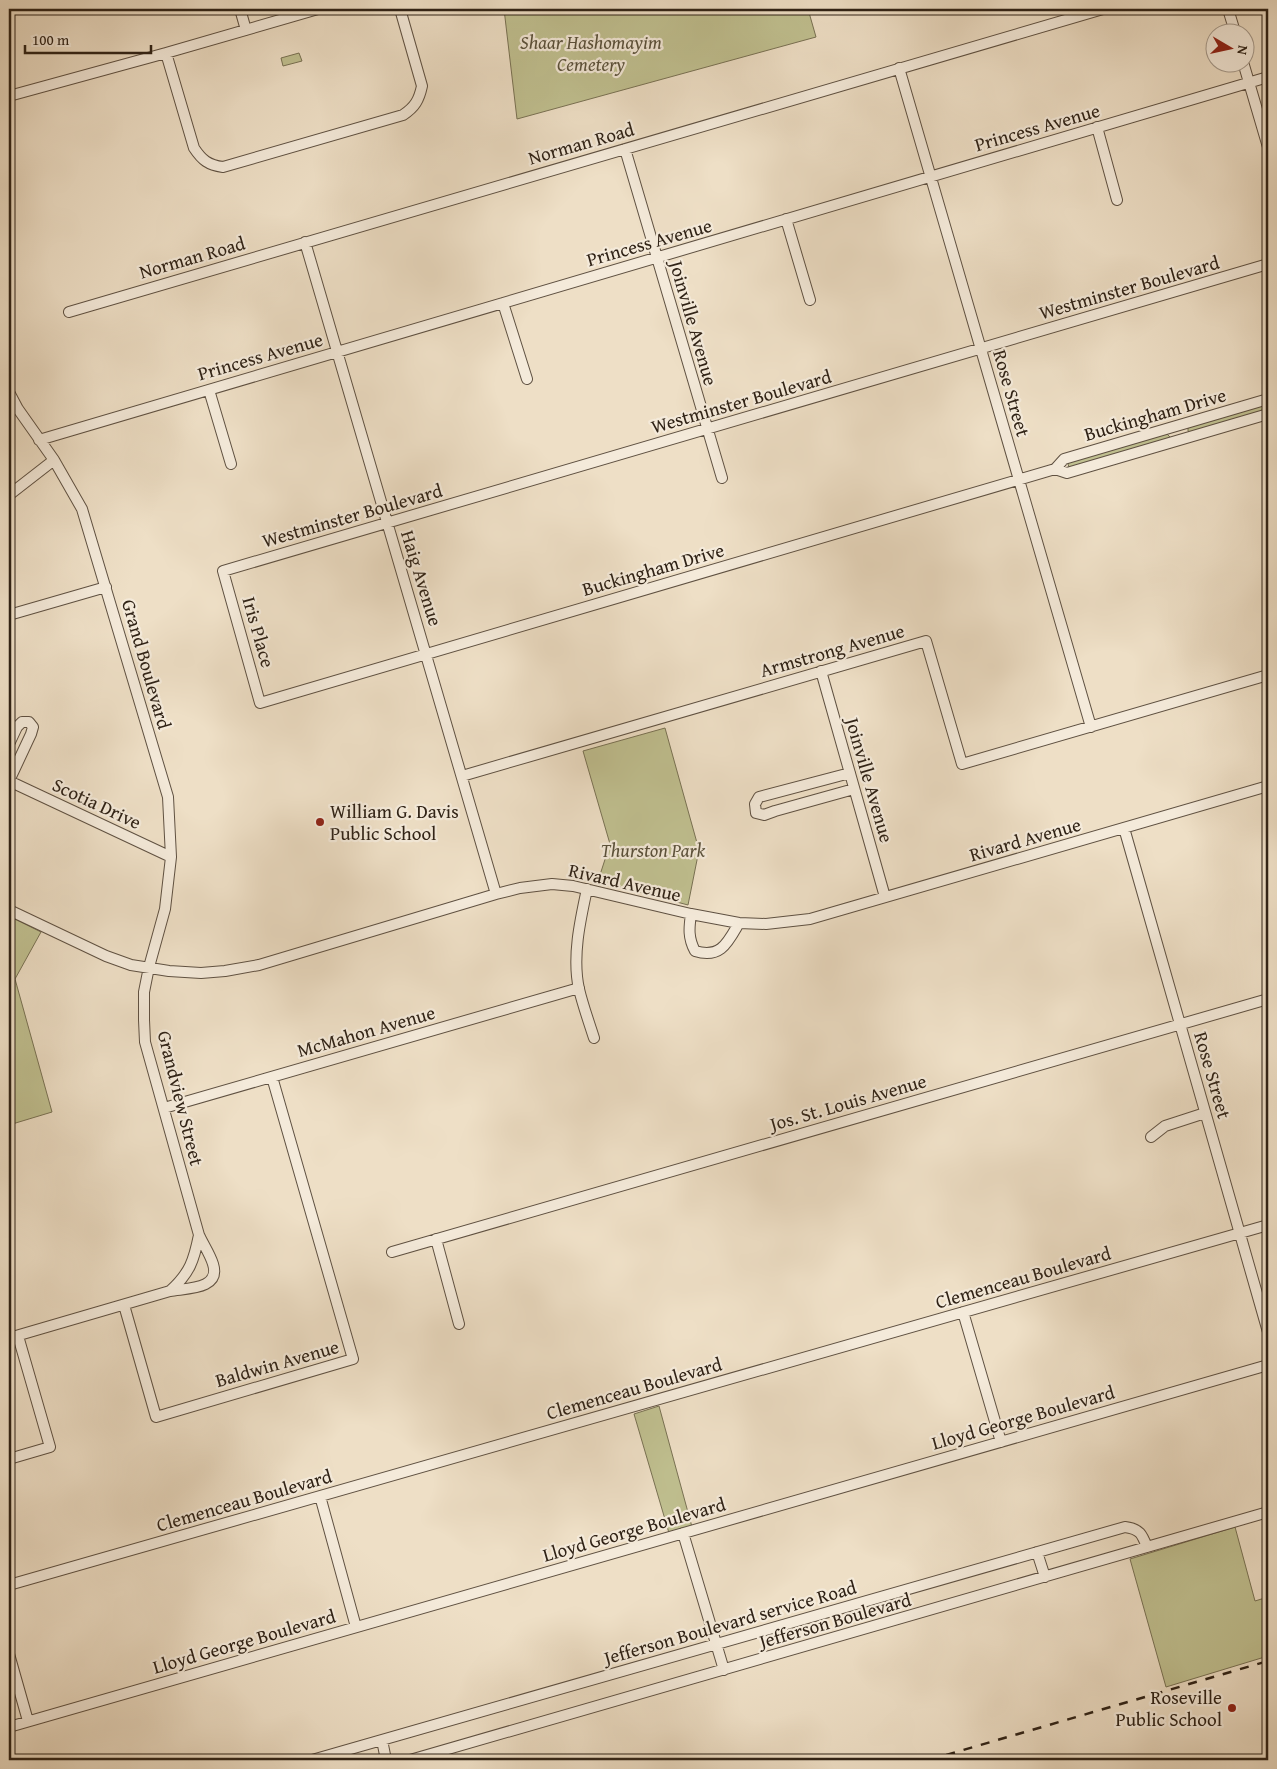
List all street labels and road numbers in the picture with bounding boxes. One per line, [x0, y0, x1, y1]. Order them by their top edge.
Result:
street label: Princess Avenue [971, 96, 1103, 158]
street label: Norman Road [525, 114, 638, 171]
street label: Princess Avenue [583, 211, 715, 273]
street label: Norman Road [136, 228, 249, 285]
street label: Westminster Boulevard [1036, 248, 1223, 326]
street label: Joinville Avenue [662, 255, 725, 389]
street label: Princess Avenue [194, 325, 326, 387]
street label: Rose Street [986, 346, 1038, 440]
street label: Westminster Boulevard [648, 362, 835, 440]
street label: Buckingham Drive [1081, 380, 1229, 448]
street label: Westminster Boulevard [259, 476, 446, 554]
street label: Haig Avenue [394, 527, 450, 629]
street label: Buckingham Drive [579, 535, 727, 603]
street label: Iris Place [236, 593, 282, 671]
street label: Grand Boulevard [115, 596, 179, 733]
street label: Armstrong Avenue [756, 616, 908, 684]
street label: Joinville Avenue [838, 712, 901, 846]
street label: Scotia Drive [48, 770, 146, 836]
street label: Rivard Avenue [966, 810, 1084, 868]
street label: Rivard Avenue [566, 855, 684, 909]
street label: McMahon Avenue [294, 998, 438, 1064]
street label: Grandview Street [151, 1028, 211, 1169]
street label: Rose Street [1187, 1028, 1239, 1122]
street label: Jos. St. Louis Avenue [765, 1066, 930, 1138]
street label: Clemenceau Boulevard [932, 1238, 1115, 1315]
street label: Baldwin Avenue [212, 1332, 342, 1394]
street label: Clemenceau Boulevard [543, 1349, 726, 1426]
street label: Lloyd George Boulevard [928, 1377, 1119, 1457]
street label: Clemenceau Boulevard [153, 1461, 336, 1538]
street label: Lloyd George Boulevard [539, 1489, 730, 1569]
street label: Jefferson Boulevard service Road [599, 1572, 860, 1672]
street label: Jefferson Boulevard [754, 1585, 915, 1656]
street label: Lloyd George Boulevard [149, 1601, 340, 1681]

